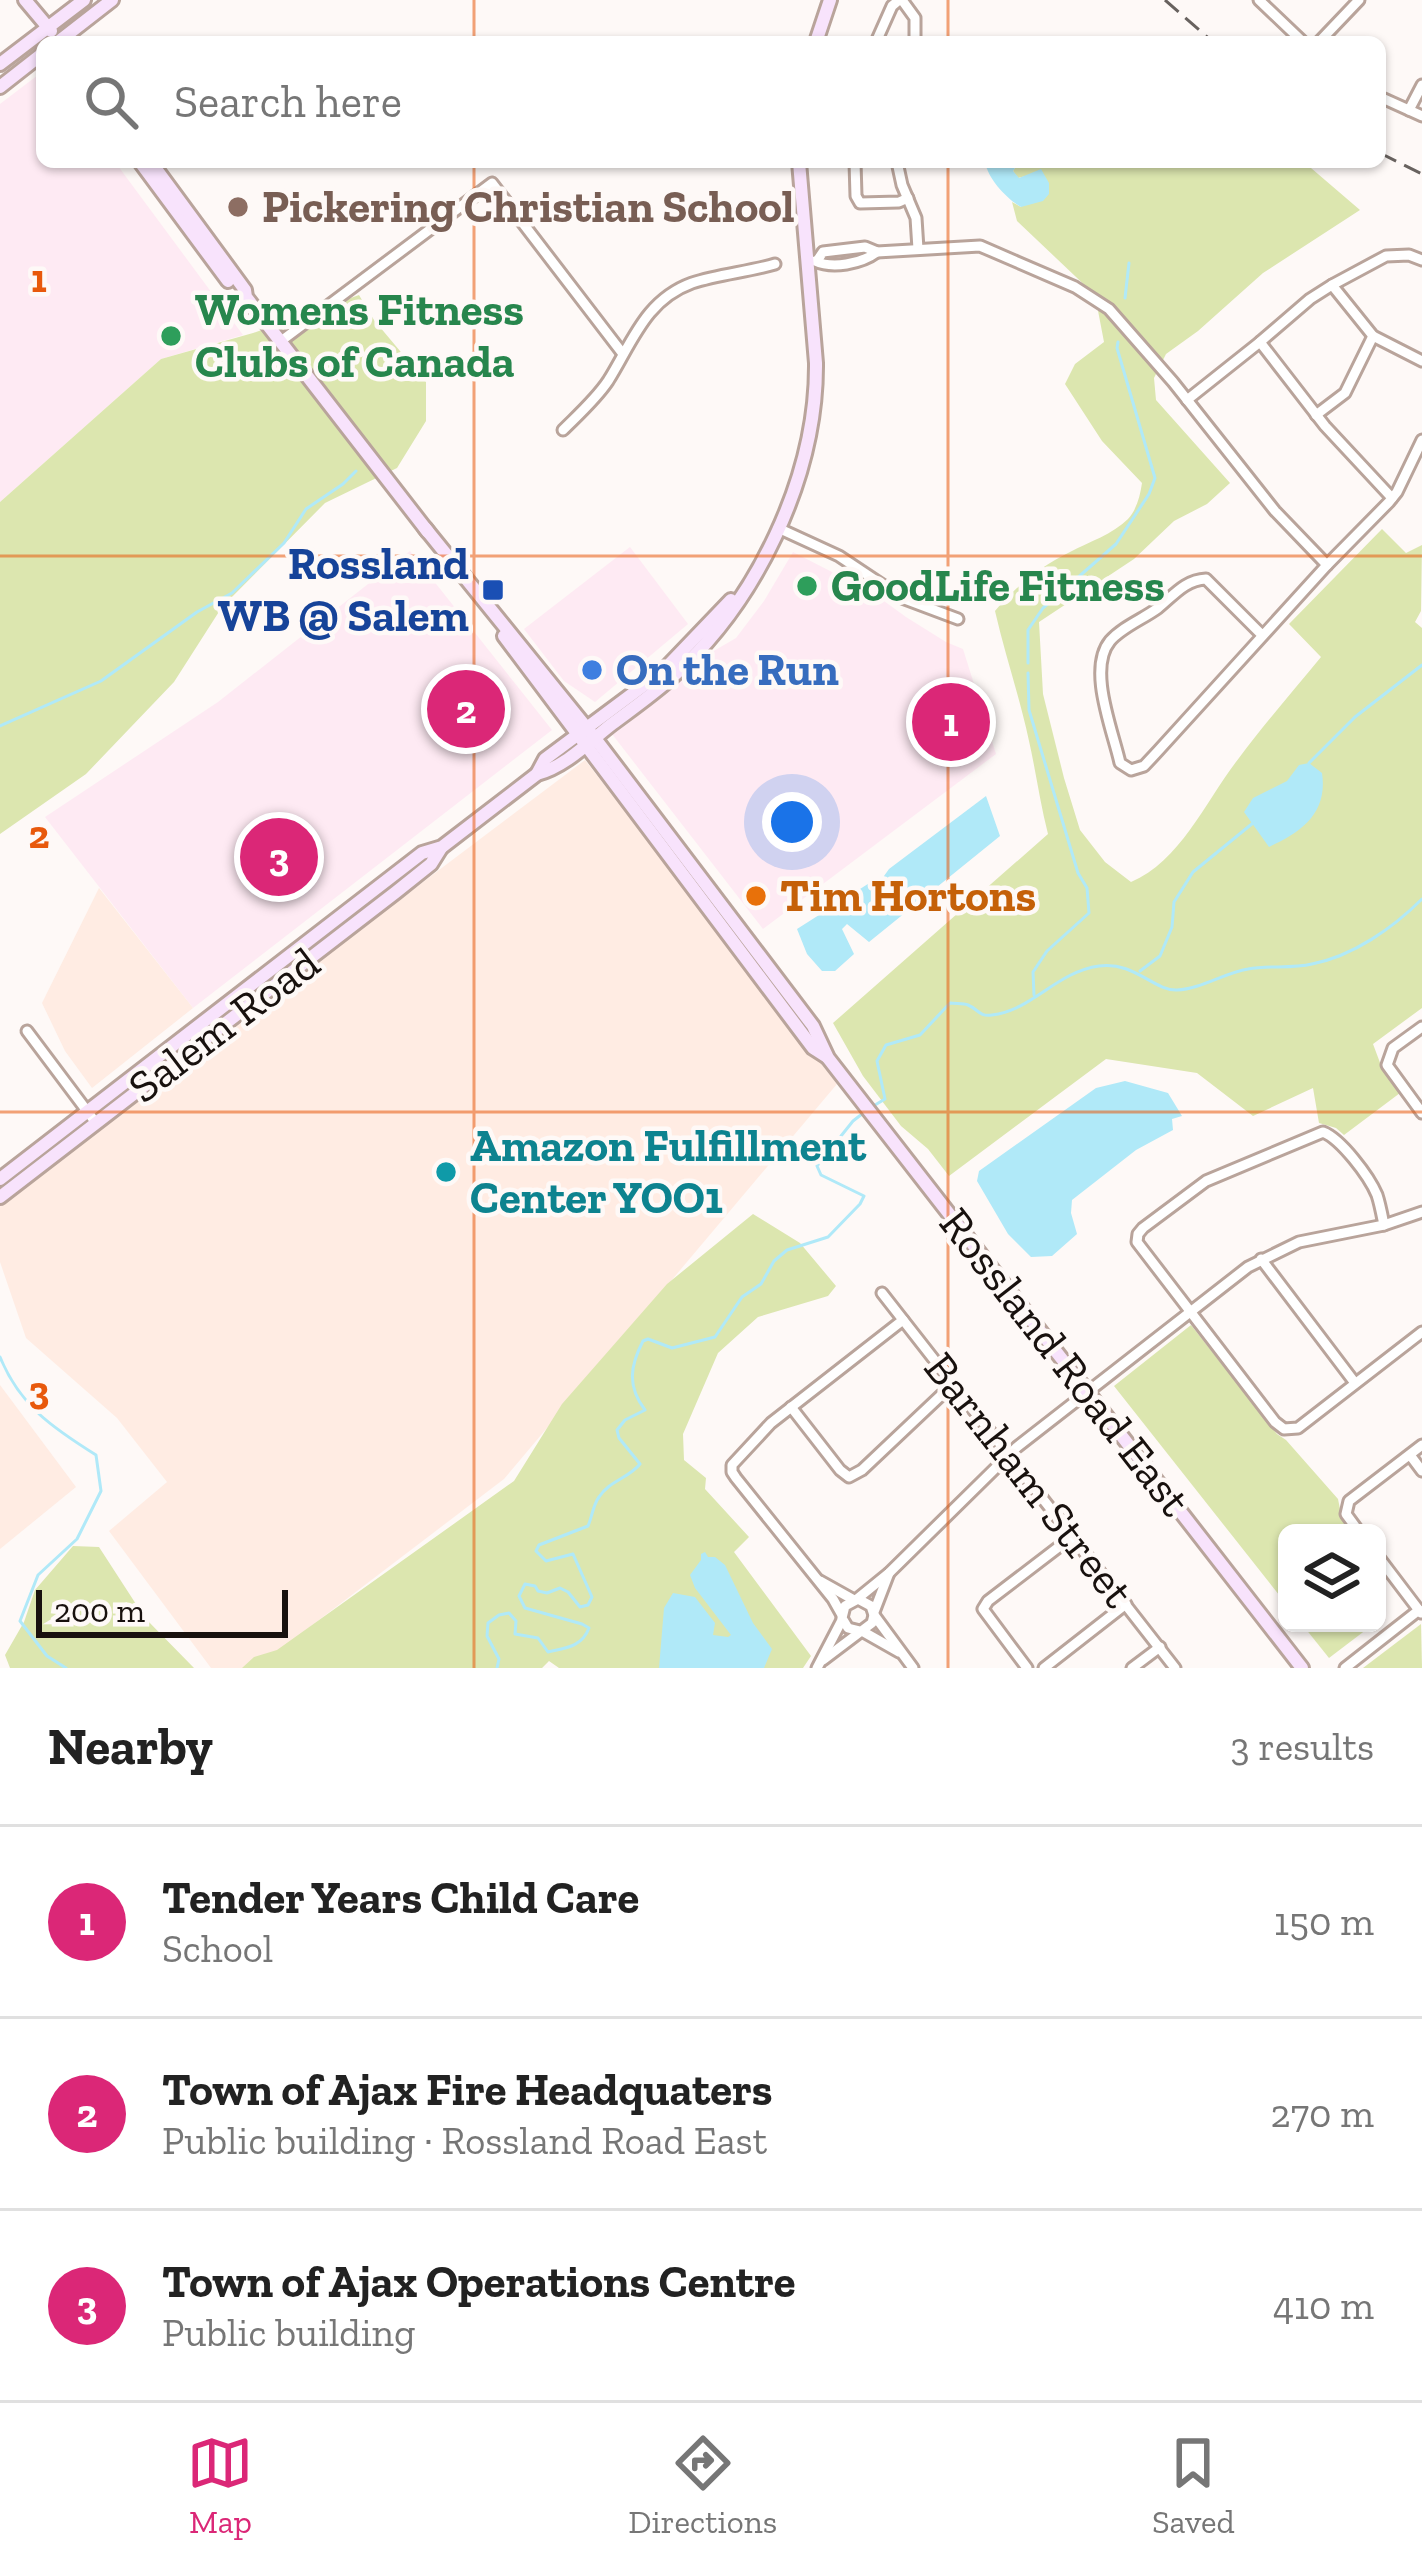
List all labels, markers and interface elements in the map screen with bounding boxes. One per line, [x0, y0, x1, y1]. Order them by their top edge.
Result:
search box [36, 36, 1386, 168]
icon: search [78, 69, 144, 135]
text: Search here [174, 75, 402, 129]
place label: Pickering Christian School [262, 180, 795, 234]
marker: Pickering Christian School [225, 194, 251, 220]
text: 1 [31, 255, 47, 302]
place label: Womens Fitness Clubs of Canada [195, 283, 524, 389]
marker: Womens Fitness Clubs of Canada [158, 323, 184, 349]
place label: Rossland WB @ Salem [218, 537, 469, 643]
place label: GoodLife Fitness [831, 559, 1165, 613]
marker: GoodLife Fitness [794, 573, 820, 599]
marker: Rossland WB @ Salem [480, 577, 506, 603]
place label: On the Run [616, 643, 839, 697]
marker: On the Run [579, 657, 605, 683]
pin: 2 [427, 664, 505, 754]
pin: 1 [912, 677, 990, 767]
your location [762, 792, 822, 852]
text: 2 [29, 811, 50, 858]
pin: 3 [240, 812, 318, 902]
place label: Tim Hortons [780, 869, 1036, 923]
marker: Tim Hortons [743, 883, 769, 909]
street label: Salem Road [118, 936, 330, 1114]
place label: Amazon Fulfillment Center YOO1 [470, 1119, 867, 1225]
marker: Amazon Fulfillment Center YOO1 [433, 1159, 459, 1185]
street label: Rossland Road East [928, 1197, 1202, 1527]
street label: Barnham Street [913, 1342, 1145, 1618]
text: 3 [29, 1367, 49, 1414]
map controls [1278, 1524, 1386, 1632]
button: layers [1278, 1524, 1386, 1632]
scale bar [36, 1584, 288, 1637]
text: 200 m [54, 1591, 145, 1630]
text: Nearby [48, 1716, 213, 1777]
text: 3 results [1230, 1723, 1374, 1770]
text: Tender Years Child Care [162, 1871, 639, 1925]
text: 1 [79, 1898, 95, 1945]
text: 150 m [1274, 1898, 1374, 1945]
text: School [162, 1925, 273, 1972]
text: Town of Ajax Fire Headquaters [162, 2063, 772, 2117]
text: 2 [77, 2090, 97, 2137]
text: 270 m [1271, 2090, 1374, 2137]
text: Public building · Rossland Road East [162, 2117, 767, 2164]
text: Town of Ajax Operations Centre [162, 2255, 796, 2309]
text: 3 [77, 2282, 97, 2329]
text: 410 m [1273, 2282, 1374, 2329]
text: Public building [162, 2309, 415, 2356]
tab: Map [187, 2430, 253, 2541]
tab: Directions [628, 2430, 777, 2541]
tab: Saved [1152, 2430, 1235, 2541]

